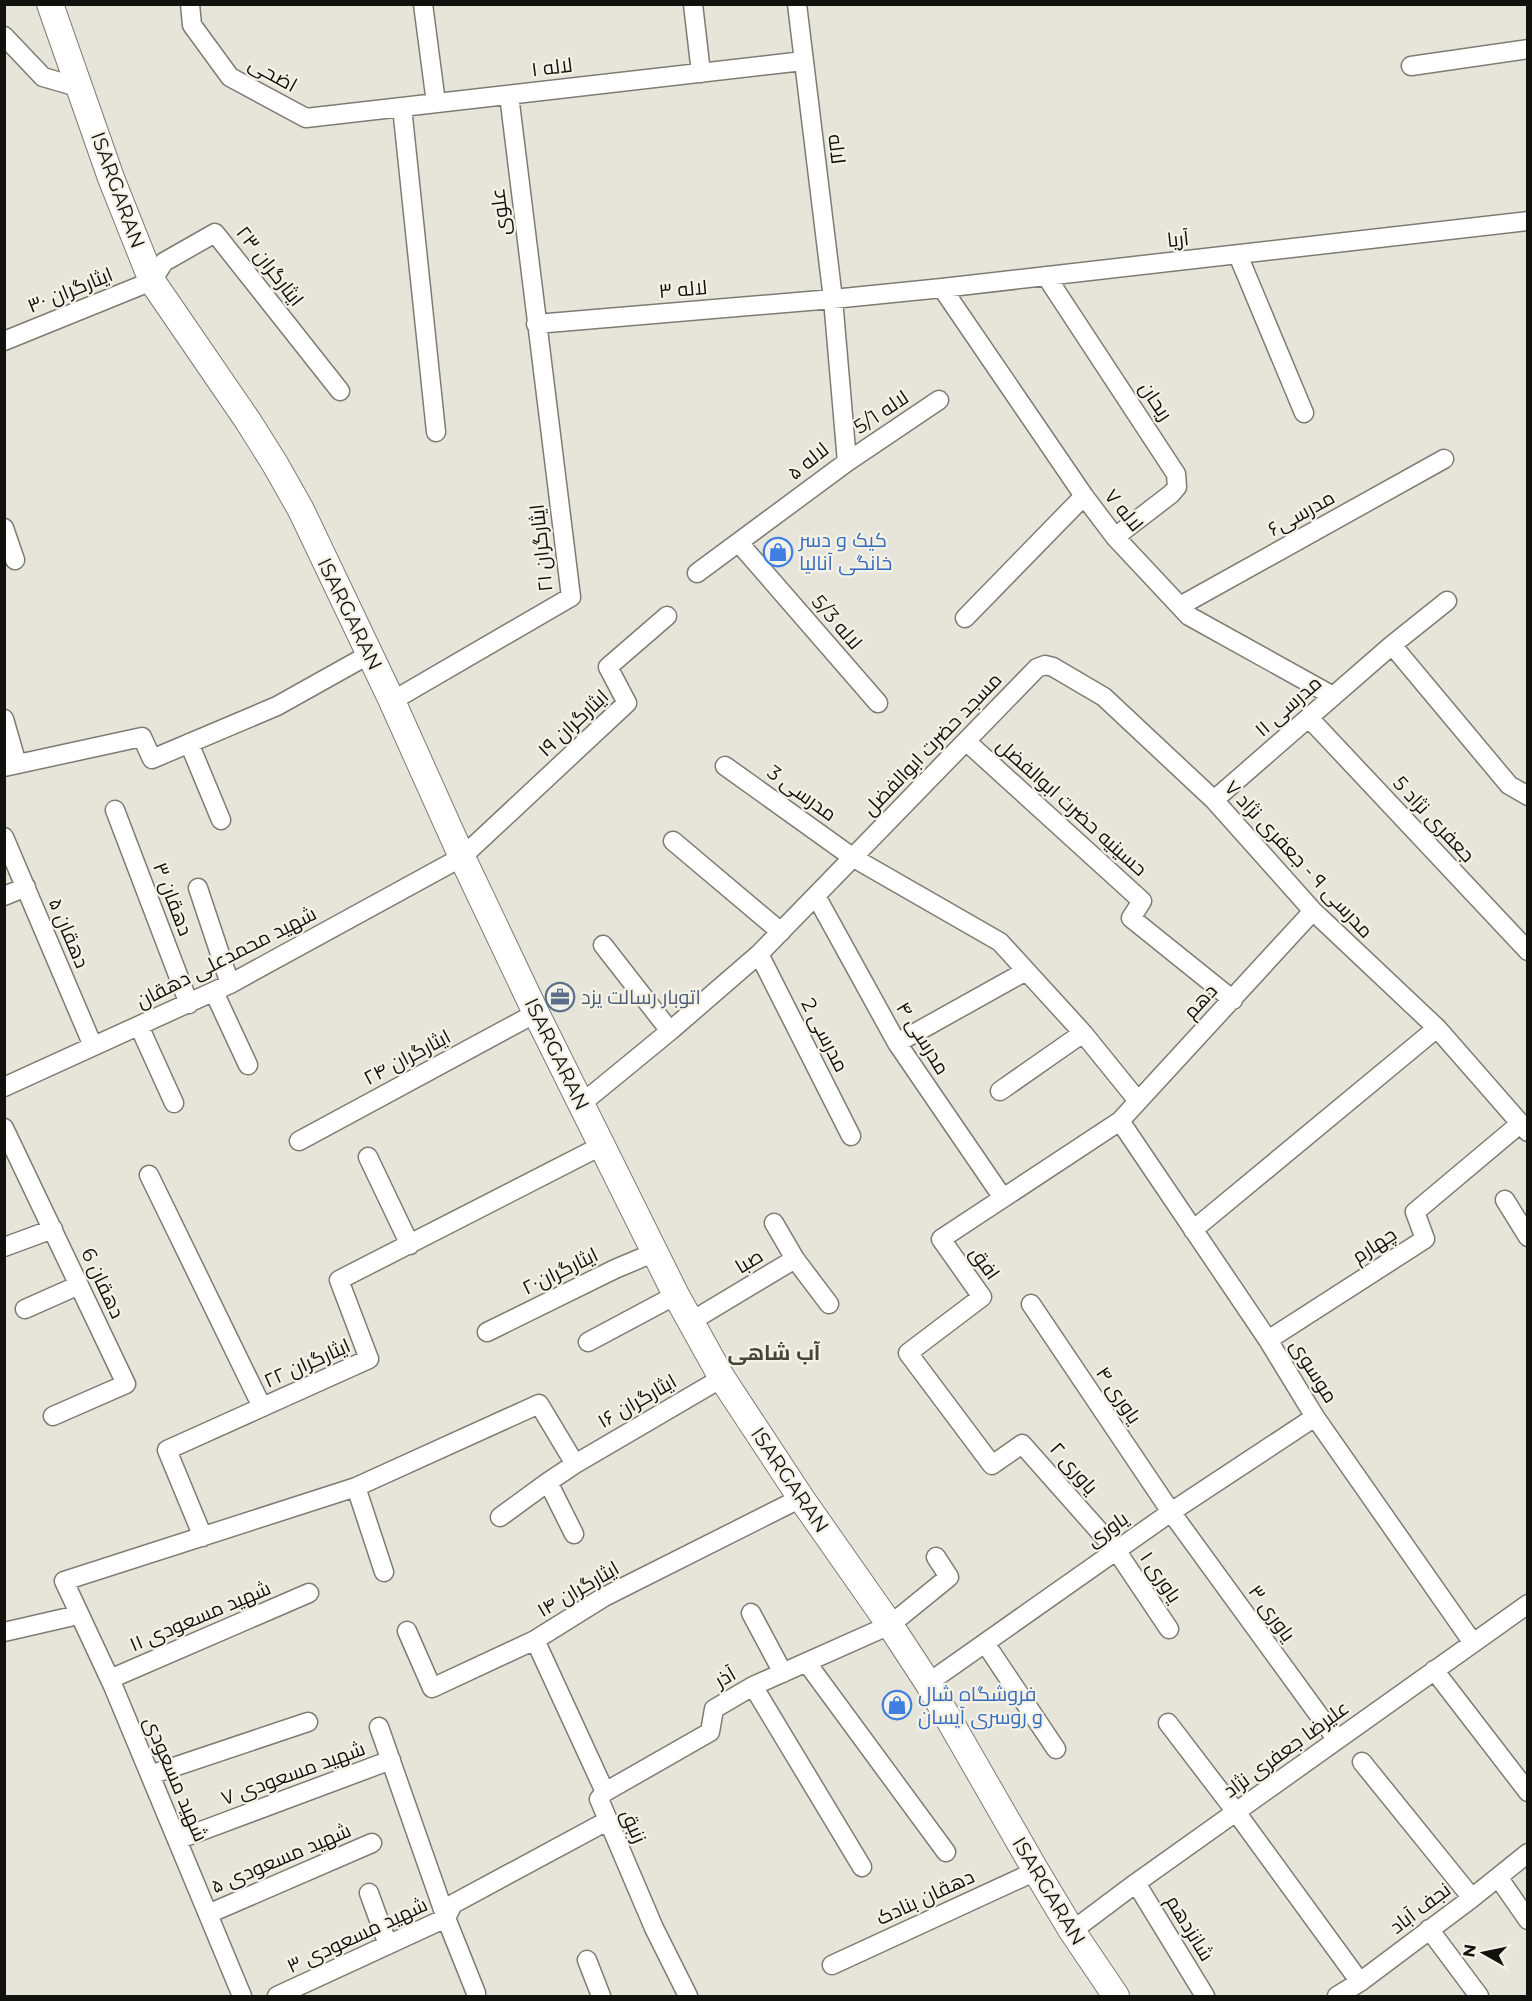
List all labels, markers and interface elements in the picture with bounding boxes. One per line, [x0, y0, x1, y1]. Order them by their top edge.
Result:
street label: اضحی [244, 51, 301, 98]
street label: لاله ۱ [530, 53, 574, 81]
street label: ISARGARAN [86, 129, 150, 251]
street label: لاله [823, 133, 851, 165]
street label: علوی [485, 187, 516, 237]
street label: ایثارگران ۲۳ [230, 221, 309, 312]
street label: آریا [1166, 226, 1191, 252]
street label: ایثارگران ۳۰ [24, 262, 116, 319]
street label: لاله ۳ [658, 275, 708, 303]
street label: ریحان [1134, 377, 1178, 426]
street label: لاله 5/1 [849, 385, 913, 439]
street label: لاله ۵ [783, 437, 833, 485]
street label: لاله ۷ [1100, 484, 1148, 536]
street label: مدرسی۶ [1263, 485, 1339, 542]
street label: ایثارگران ۲۱ [524, 503, 559, 593]
place label: کیک و دسر خانگی آنالیا [798, 528, 892, 576]
shop icon: کیک و دسر خانگی آنالیا [762, 536, 794, 568]
street label: ISARGARAN [312, 554, 388, 674]
street label: لاله 5/3 [807, 590, 867, 654]
street label: مسجد حضرت ابوالفضل [858, 667, 1007, 821]
street label: مدرسی ۱۱ [1250, 670, 1327, 742]
street label: ایثارگران ۱‍۹ [533, 684, 614, 762]
street label: حسینیه حضرت ابوالفضل [991, 733, 1152, 882]
street label: مدرسی 3 [762, 760, 841, 827]
street label: جعفری نژاد 5 [1387, 771, 1480, 868]
street label: مدرسی ۹ - جعفری نژاد ۷ [1219, 775, 1378, 943]
street label: دهقان ۳ [147, 859, 198, 939]
street label: دهقان ۵ [43, 894, 94, 972]
street label: شهید محمدعلی دهقان [132, 901, 321, 1014]
street label: دهم [1178, 979, 1223, 1025]
office icon: اتوبار رسالت یزد [544, 981, 576, 1013]
place label: اتوبار رسالت یزد [581, 985, 701, 1009]
street label: ISARGARAN [519, 994, 595, 1114]
street label: مدرسی 2 [795, 994, 854, 1076]
street label: مدرسی ۴ [890, 997, 955, 1079]
street label: ایثارگران ۲۴ [359, 1024, 455, 1091]
street label: چهارم [1347, 1222, 1402, 1270]
street label: ۲۰ایثارگران [518, 1242, 602, 1301]
street label: افق [964, 1242, 1005, 1285]
street label: صبا [731, 1243, 767, 1279]
street label: دهقان 6 [75, 1244, 130, 1322]
street label: ایثارگران ۲۲ [260, 1333, 354, 1394]
street label: موسوی [1284, 1335, 1343, 1408]
district label: آب شاهی [728, 1340, 821, 1365]
street label: یاوری ۴ [1090, 1362, 1147, 1429]
street label: ایثارگران ۱۶ [593, 1369, 681, 1434]
street label: ISARGARAN [746, 1423, 834, 1537]
street label: یاوری ۲ [1044, 1437, 1104, 1500]
street label: یاوری [1082, 1506, 1134, 1553]
street label: یاوری ۱ [1134, 1547, 1187, 1608]
street label: ایثارگران ۱۴ [533, 1556, 624, 1623]
street label: شهید مسعودی ۱۱ [126, 1575, 275, 1657]
street label: یاوری ۳ [1243, 1580, 1301, 1647]
street label: آذر [709, 1661, 740, 1693]
place label: فروشگاه شال و روسری آیسان [918, 1682, 1043, 1730]
shop icon: فروشگاه شال و روسری آیسان [881, 1689, 913, 1721]
street label: علیرضا جعفری نژاد [1218, 1695, 1354, 1803]
street label: شهید مسعودی [138, 1713, 213, 1846]
street label: شهید مسعودی ۷ [218, 1736, 368, 1811]
street label: زنبق [615, 1805, 652, 1847]
street label: شهید مسعودی ۵ [207, 1818, 355, 1899]
street label: ISARGARAN [1007, 1833, 1091, 1949]
street label: دهقان بنادک [872, 1864, 978, 1931]
street label: نجف آباد [1385, 1877, 1455, 1939]
street label: شانزدهم [1159, 1891, 1219, 1966]
street label: شهید مسعودی ۳ [283, 1892, 431, 1979]
north arrow [1454, 1923, 1514, 1983]
text: N [1459, 1943, 1480, 1959]

